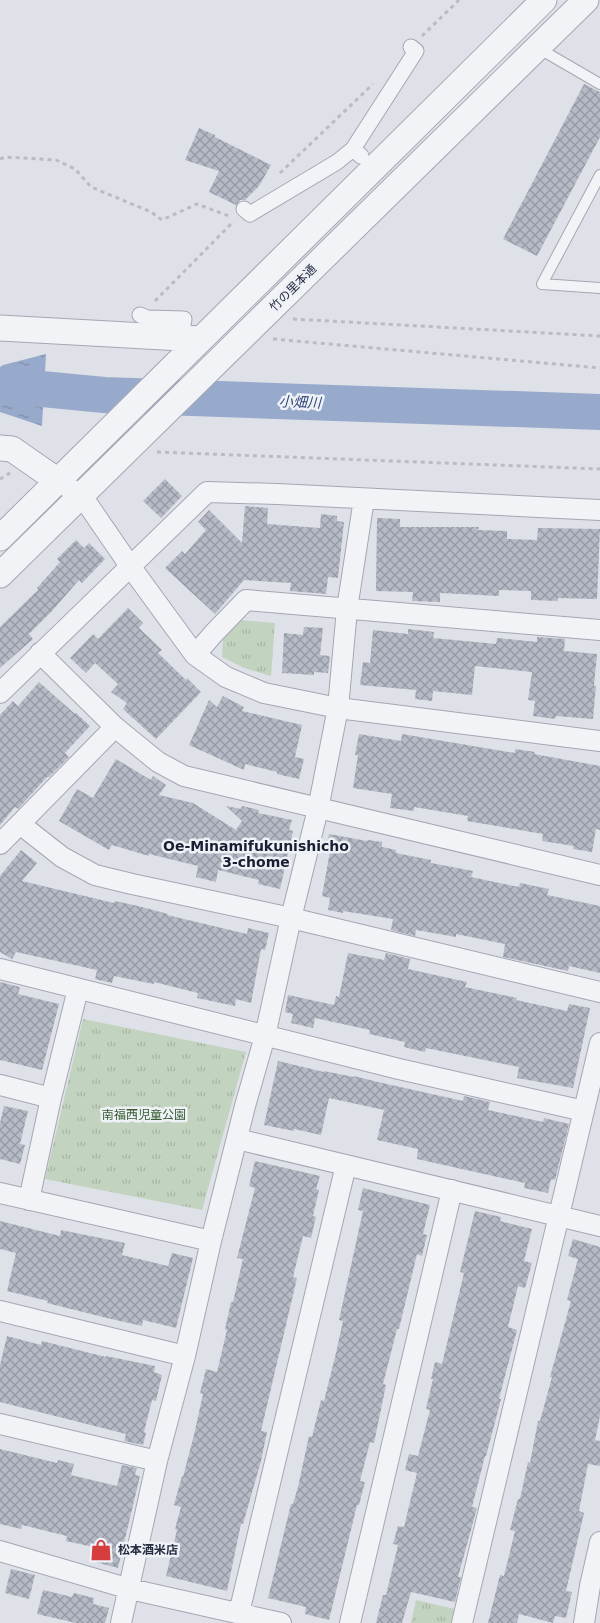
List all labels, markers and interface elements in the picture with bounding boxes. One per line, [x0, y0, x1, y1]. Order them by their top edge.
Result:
street label: 竹の里本通 [267, 262, 319, 314]
water label: 小畑川 [279, 393, 323, 411]
district label: Oe-Minamifukunishicho 3-chome [163, 838, 349, 870]
park label: 南福西児童公園 [102, 1108, 186, 1122]
shop icon: 松本酒米店 [88, 1537, 114, 1563]
place label: 松本酒米店 [118, 1543, 178, 1557]

